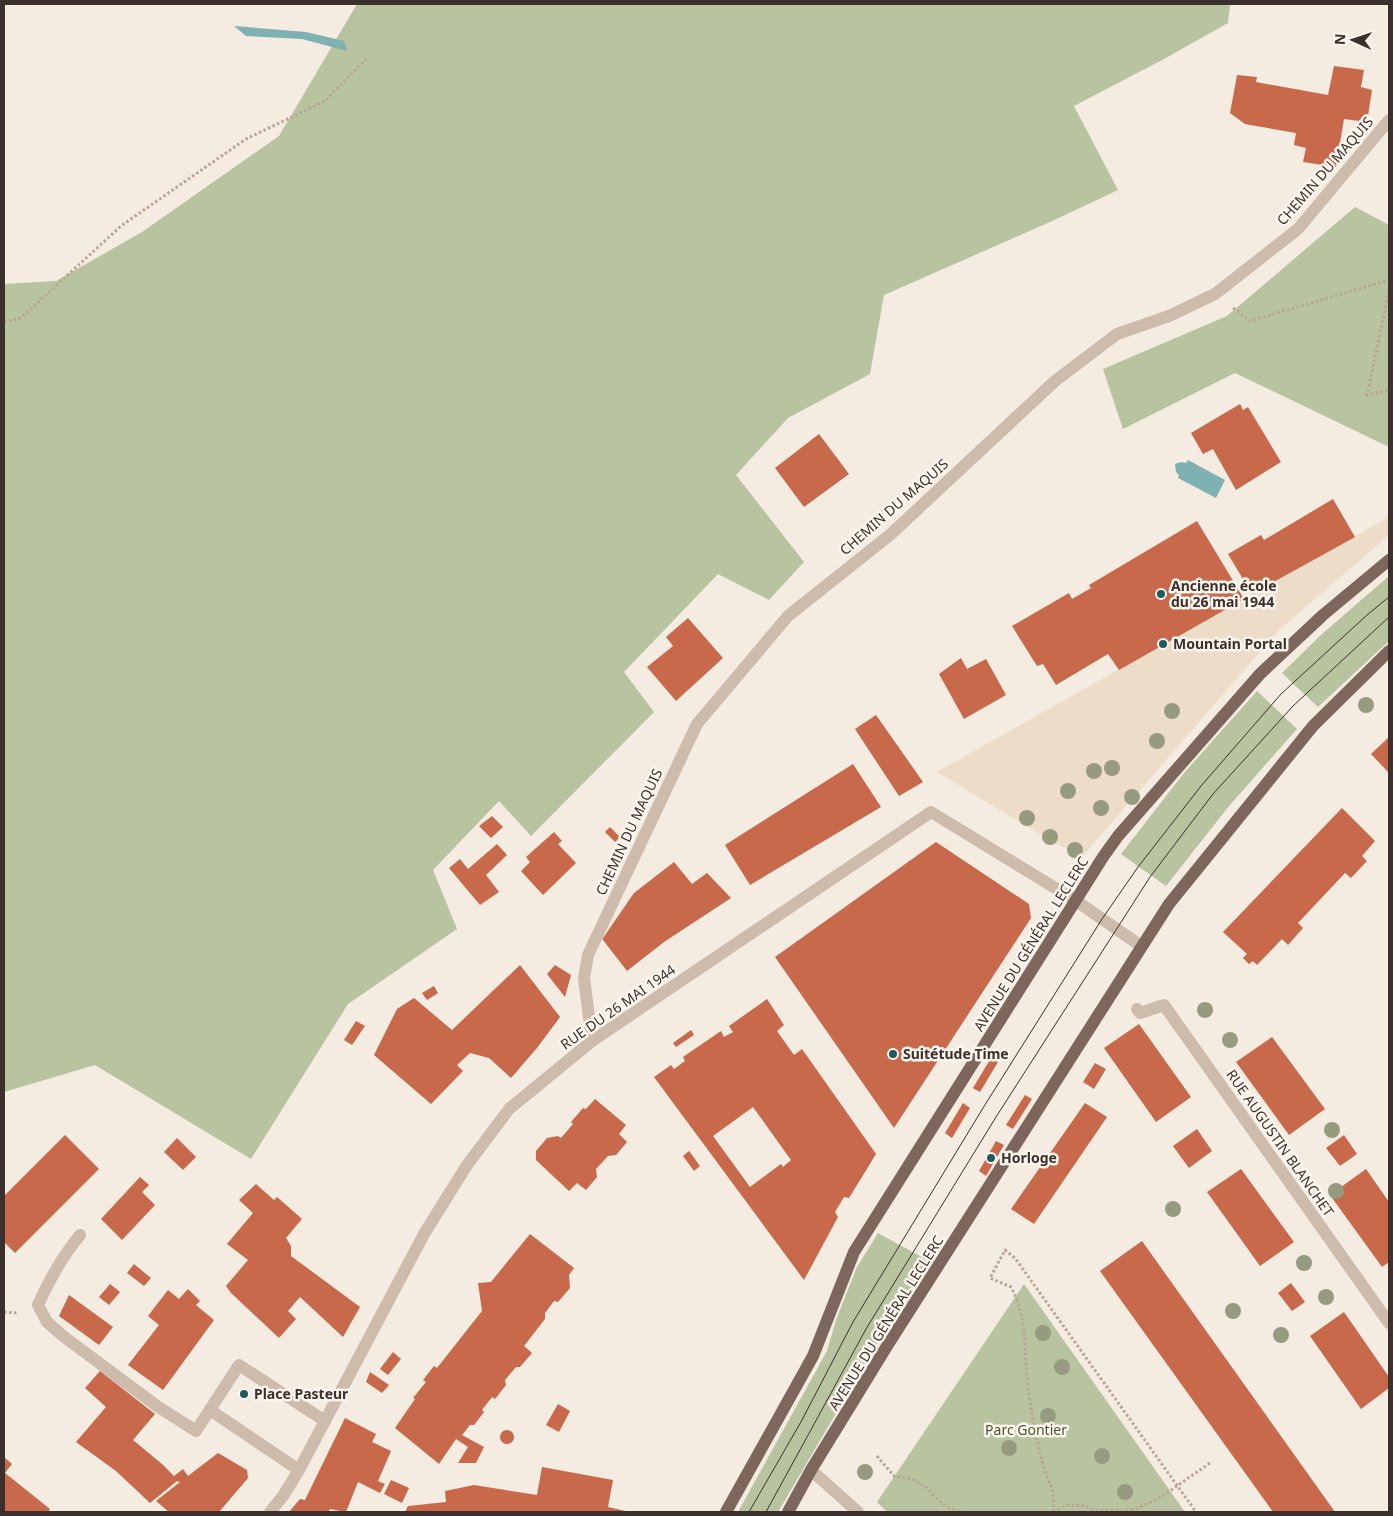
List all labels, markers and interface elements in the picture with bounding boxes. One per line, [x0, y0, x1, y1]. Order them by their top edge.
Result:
north arrow [1328, 15, 1378, 65]
text: N [1330, 33, 1349, 45]
street label: CHEMIN DU MAQUIS [1272, 112, 1377, 229]
street label: CHEMIN DU MAQUIS [835, 454, 952, 559]
place label: Ancienne école du 26 mai 1944 [1171, 576, 1277, 611]
marker: Ancienne école du 26 mai 1944 [1155, 588, 1167, 600]
place label: Mountain Portal [1173, 634, 1287, 653]
marker: Mountain Portal [1157, 638, 1169, 650]
street label: CHEMIN DU MAQUIS [591, 765, 666, 898]
street label: AVENUE DU GÉNÉRAL LECLERC [969, 853, 1092, 1035]
street label: RUE DU 26 MAI 1944 [556, 960, 679, 1053]
place label: Suitétude Time [903, 1044, 1009, 1063]
marker: Suitétude Time [887, 1048, 899, 1060]
street label: RUE AUGUSTIN BLANCHET [1222, 1065, 1339, 1220]
place label: Horloge [1001, 1148, 1057, 1167]
marker: Horloge [985, 1152, 997, 1164]
street label: AVENUE DU GÉNÉRAL LECLERC [824, 1232, 947, 1414]
place label: Place Pasteur [254, 1384, 349, 1403]
marker: Place Pasteur [238, 1388, 250, 1400]
park label: Parc Gontier [985, 1420, 1067, 1439]

